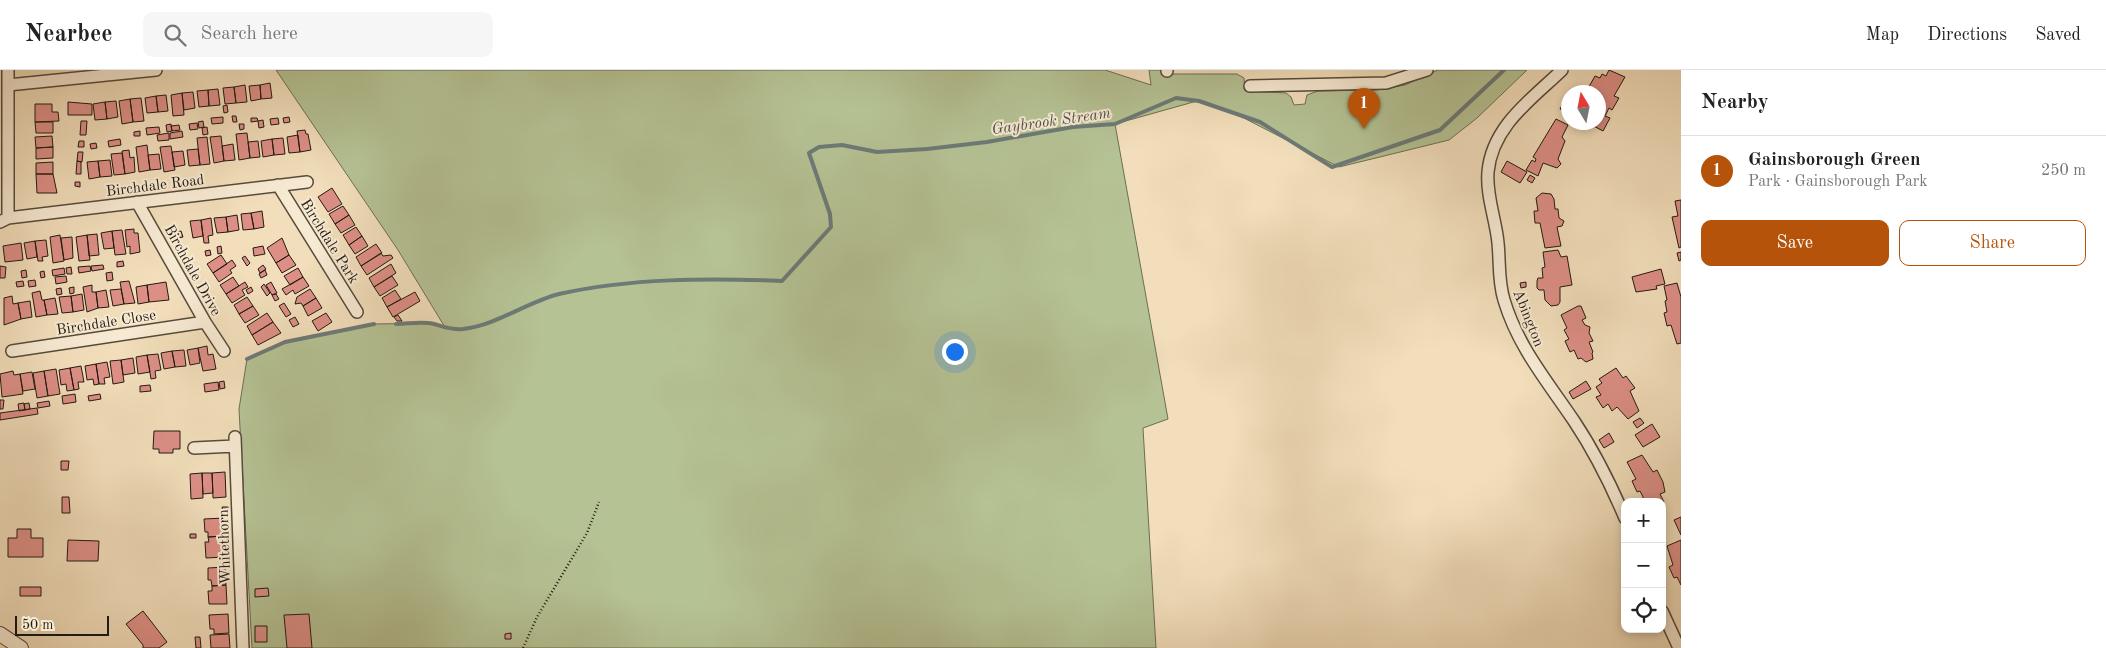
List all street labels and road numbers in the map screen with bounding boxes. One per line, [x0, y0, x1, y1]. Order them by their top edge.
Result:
street label: Birchdale Road [105, 173, 205, 200]
street label: Birchdale Park [297, 197, 361, 287]
street label: Birchdale Drive [160, 223, 223, 319]
street label: Abington [1509, 288, 1546, 349]
street label: Birchdale Close [55, 308, 157, 339]
street label: Whitethorn [217, 509, 234, 585]

